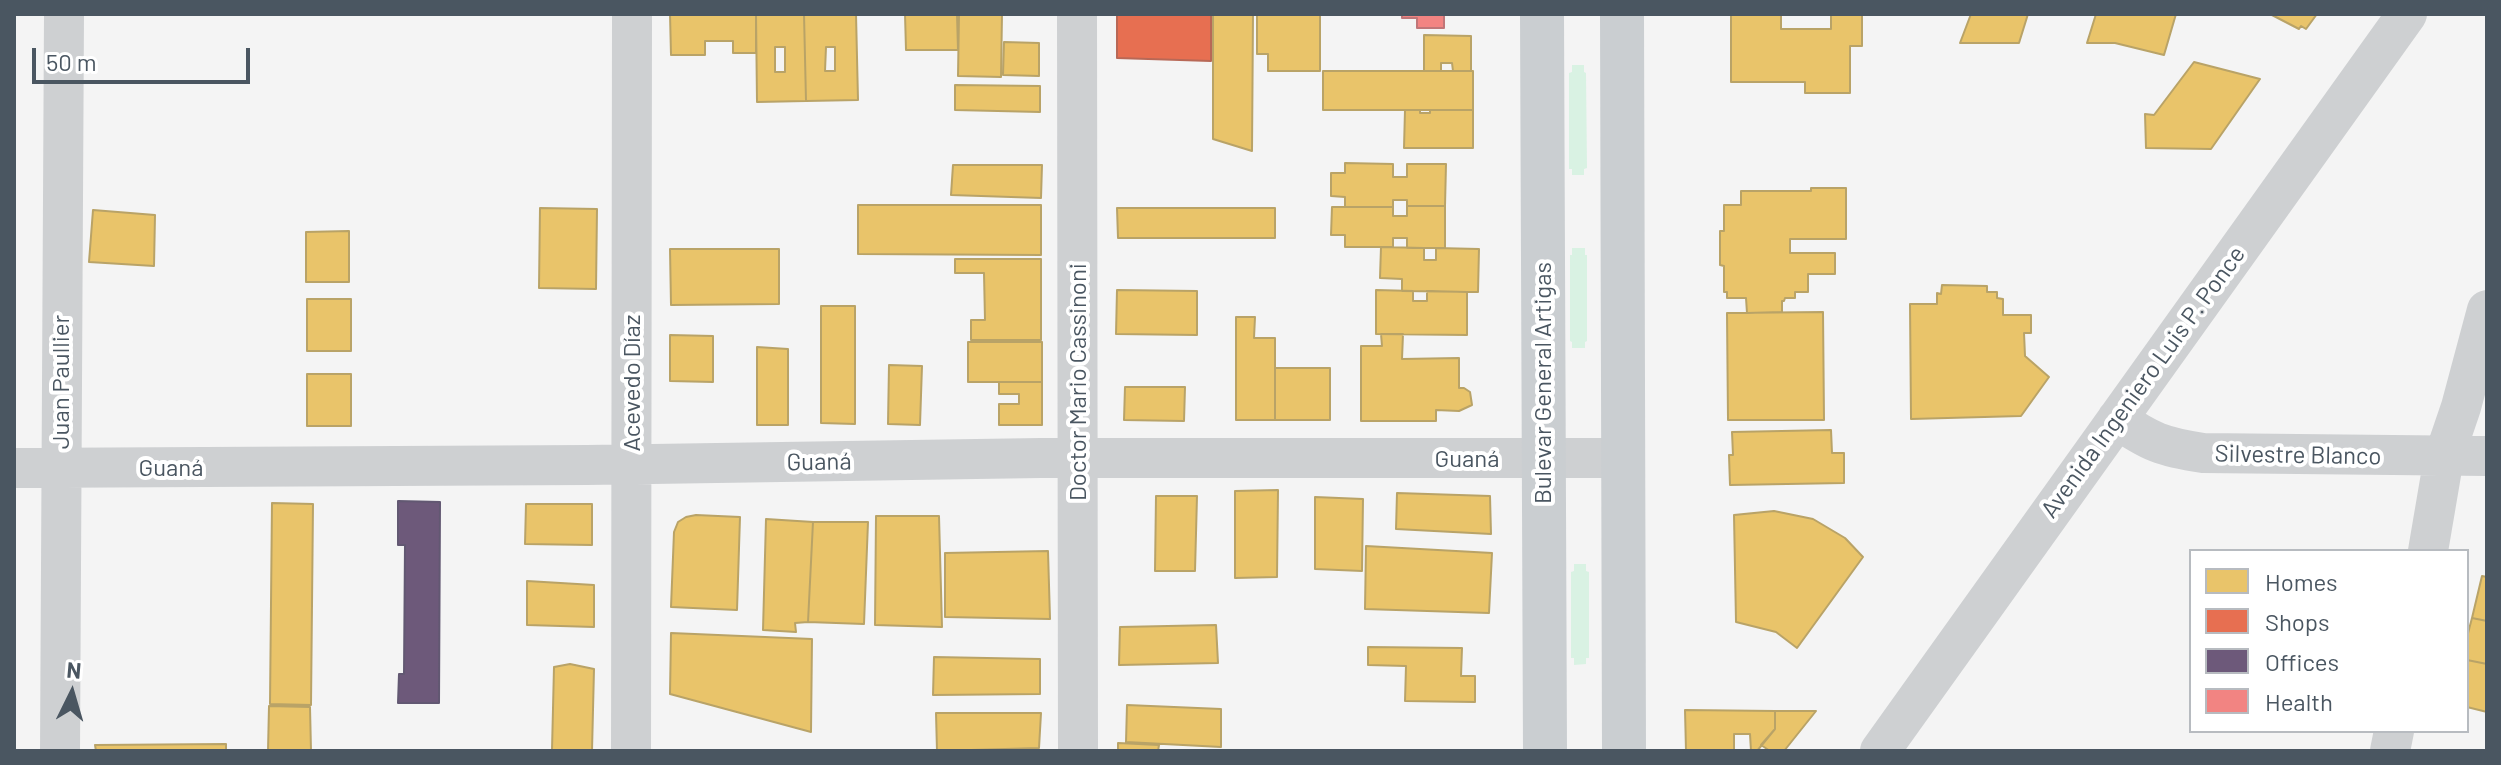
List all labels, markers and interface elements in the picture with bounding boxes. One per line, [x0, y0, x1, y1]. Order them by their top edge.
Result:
scale bar [36, 32, 254, 82]
text: 50 m [46, 47, 97, 76]
street label: Avenida Ingeniero Luis P. Ponce [2035, 241, 2251, 523]
street label: Bulevar General Artigas [1529, 262, 1557, 504]
street label: Doctor Mario Cassinoni [1064, 263, 1092, 501]
street label: Juan Paullier [47, 315, 75, 449]
street label: Acevedo Díaz [618, 315, 646, 451]
street label: Silvestre Blanco [2214, 439, 2382, 471]
street label: Guaná [1434, 445, 1500, 473]
street label: Guaná [786, 447, 852, 477]
street label: Guaná [138, 454, 204, 482]
legend [2189, 549, 2469, 733]
text: Homes [2265, 567, 2338, 596]
text: Shops [2265, 607, 2330, 636]
text: Offices [2265, 647, 2339, 676]
north arrow [32, 653, 112, 733]
text: N [66, 656, 83, 683]
text: Health [2265, 687, 2333, 716]

